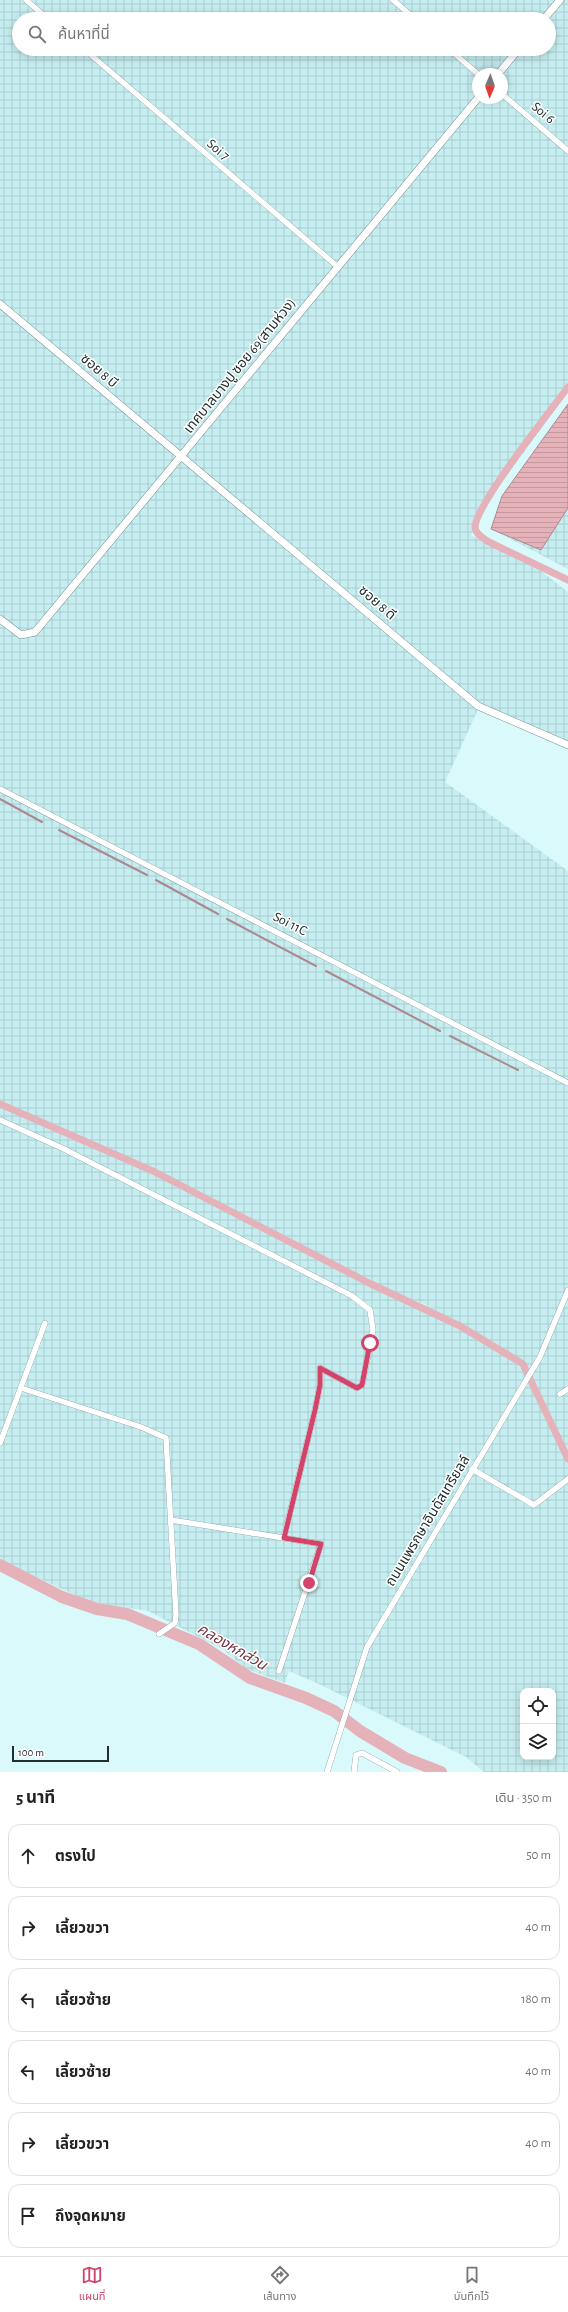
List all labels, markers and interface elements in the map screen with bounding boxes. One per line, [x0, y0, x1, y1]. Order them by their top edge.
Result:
search box [12, 12, 556, 56]
icon: search [26, 23, 48, 45]
text: ค้นหาที่นี่ [58, 27, 110, 42]
north arrow [472, 68, 508, 104]
street label: Soi 6 [529, 99, 557, 127]
street label: Soi 7 [204, 137, 232, 163]
street label: เทศบาลบางปู ซอย 69(สามห่วง) [180, 295, 299, 437]
street label: ซอย 8 บี [78, 351, 121, 391]
street label: ซอย 8 ดี [356, 583, 399, 623]
street label: Soi 11C [271, 910, 309, 938]
route start [361, 1334, 379, 1352]
street label: ถนนแพรกษาอินดัสเทรียลล์ [383, 1453, 473, 1589]
route end [300, 1574, 318, 1592]
water label: คลองหกส่วน [195, 1620, 270, 1673]
map controls [520, 1688, 556, 1760]
button: locate [520, 1688, 556, 1724]
button: layers [520, 1724, 556, 1760]
scale bar [12, 1744, 109, 1763]
text: 100 m [18, 1747, 44, 1758]
text: 5 นาที [16, 1789, 55, 1806]
text: เดิน · 350 m [495, 1792, 552, 1805]
icon: ahead [17, 1845, 39, 1867]
text: ตรงไป [55, 1849, 96, 1864]
text: 50 m [526, 1849, 551, 1862]
icon: right [17, 1917, 39, 1939]
text: เลี้ยวขวา [55, 1921, 109, 1936]
text: 40 m [525, 1921, 551, 1934]
icon: left [17, 1989, 39, 2011]
text: เลี้ยวซ้าย [55, 1993, 111, 2008]
text: 180 m [521, 1993, 551, 2006]
icon: left [17, 2061, 39, 2083]
text: เลี้ยวซ้าย [55, 2065, 111, 2080]
text: 40 m [525, 2065, 551, 2078]
icon: right [17, 2133, 39, 2155]
text: เลี้ยวขวา [55, 2137, 109, 2152]
text: 40 m [525, 2137, 551, 2150]
icon: arrive [17, 2205, 39, 2227]
text: ถึงจุดหมาย [55, 2209, 126, 2224]
tab: แผนที่ [79, 2264, 106, 2305]
tab: เส้นทาง [263, 2264, 296, 2305]
tab: บันทึกไว้ [454, 2264, 489, 2305]

